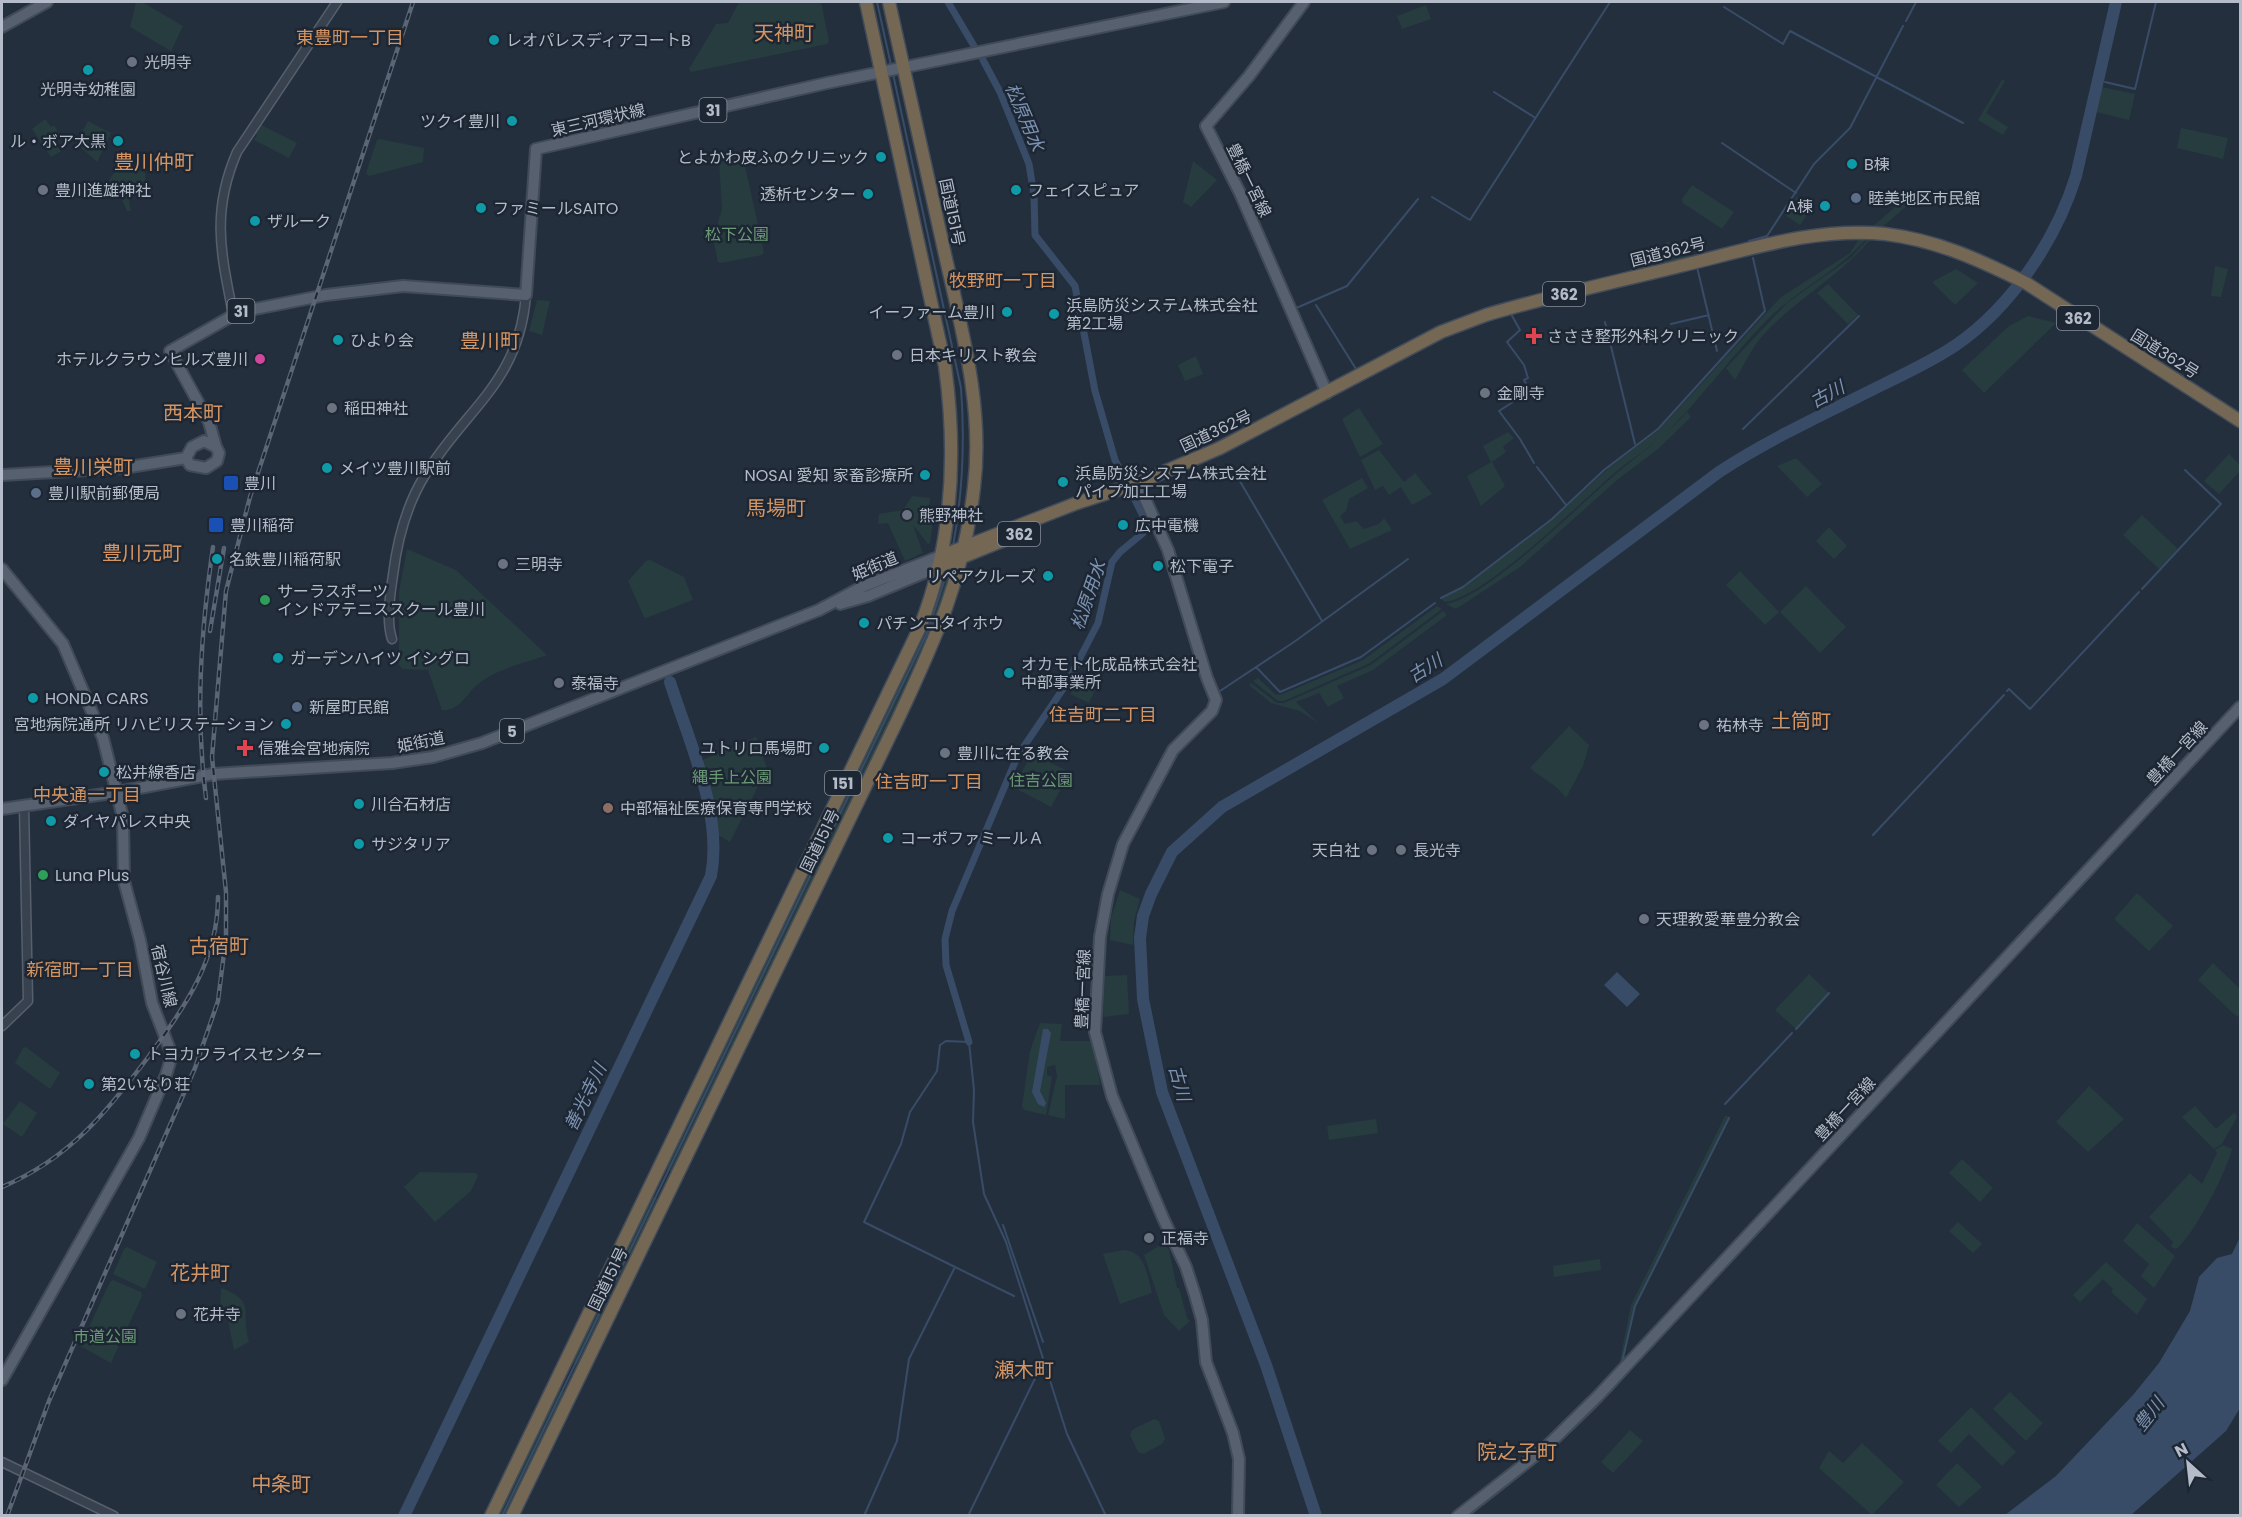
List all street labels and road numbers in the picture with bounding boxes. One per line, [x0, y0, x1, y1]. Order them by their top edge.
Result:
street label: 東三河環状線 [549, 98, 647, 142]
road number: 31 [700, 98, 726, 122]
street label: 豊橋一宮線 [1221, 139, 1277, 221]
street label: 国道151号 [934, 176, 970, 248]
street label: 国道362号 [1628, 232, 1708, 272]
road number: 362 [1543, 282, 1585, 306]
road number: 31 [228, 299, 254, 323]
road number: 362 [2057, 306, 2099, 330]
street label: 国道362号 [2126, 324, 2204, 384]
street label: 国道362号 [1176, 404, 1256, 458]
road number: 362 [998, 522, 1040, 546]
street label: 姫街道 [848, 546, 902, 586]
street label: 豊橋一宮線 [2141, 716, 2213, 790]
road number: 5 [500, 719, 524, 743]
street label: 姫街道 [395, 726, 447, 758]
road number: 151 [825, 771, 861, 795]
street label: 国道151号 [795, 805, 845, 877]
street label: 宿谷川線 [146, 942, 182, 1010]
street label: 豊橋一宮線 [1070, 949, 1096, 1029]
street label: 豊橋一宮線 [1809, 1072, 1881, 1146]
street label: 国道151号 [583, 1243, 633, 1315]

